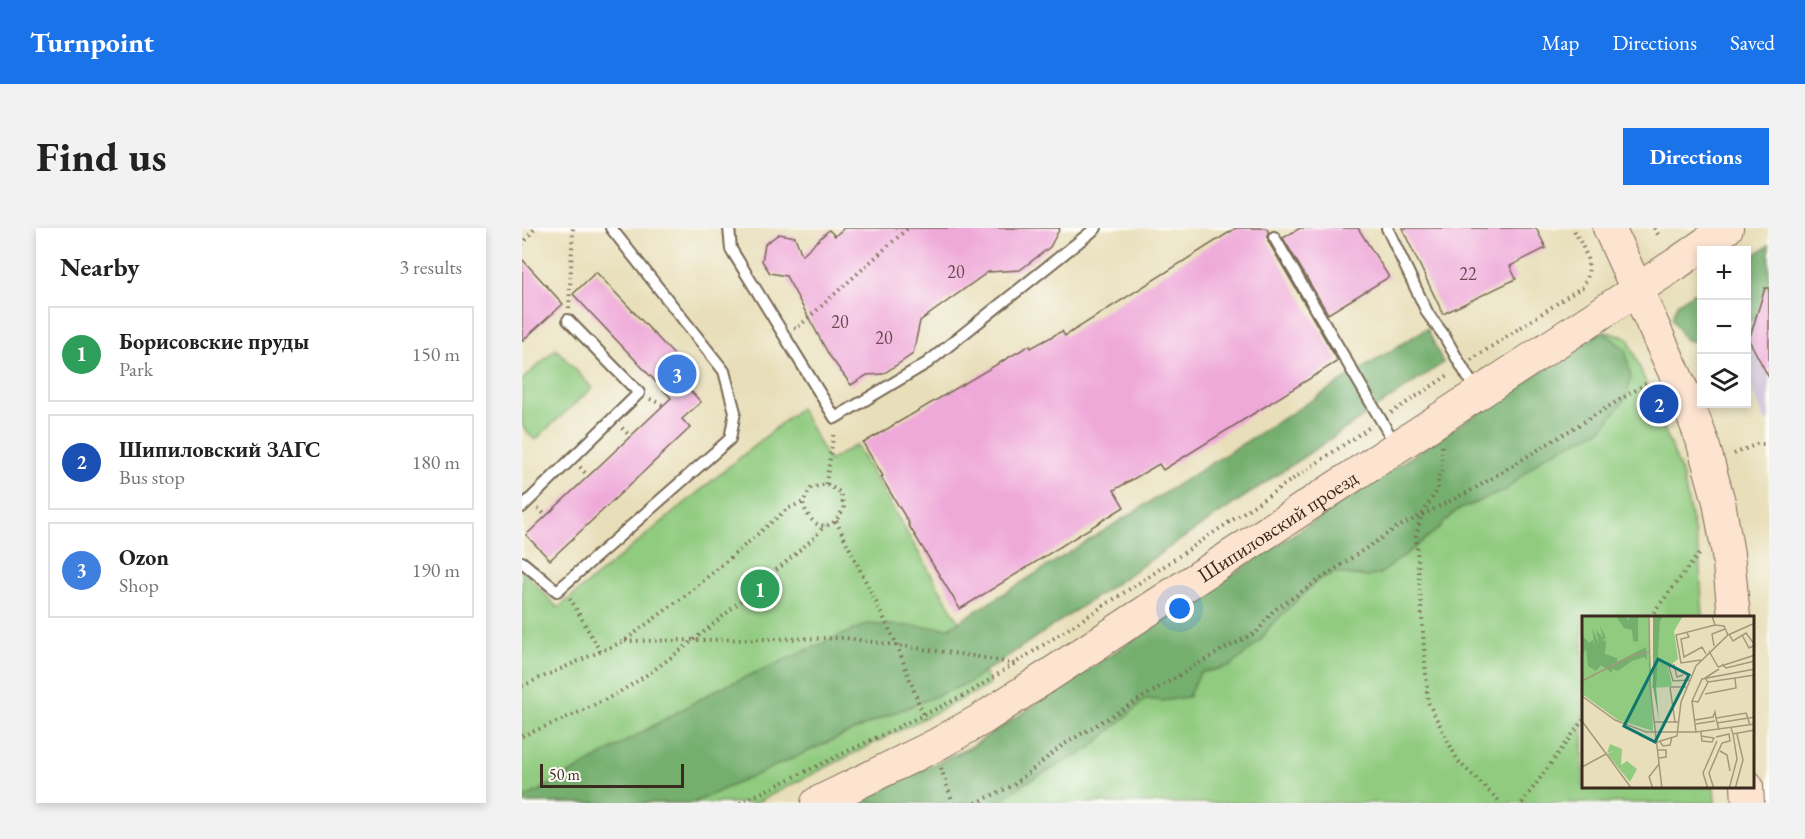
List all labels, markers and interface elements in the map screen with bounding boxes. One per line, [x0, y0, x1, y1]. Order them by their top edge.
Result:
text: Turnpoint [30, 24, 154, 60]
text: Map [1542, 29, 1579, 56]
text: Directions [1612, 29, 1697, 56]
text: Saved [1730, 29, 1775, 56]
button: Directions [1623, 128, 1769, 185]
text: Find us [36, 129, 167, 184]
map controls [1697, 246, 1751, 408]
button: + [1697, 246, 1751, 300]
text: Nearby [60, 250, 140, 284]
text: 3 results [399, 254, 462, 280]
house number: 20 [947, 260, 965, 283]
house number: 22 [1459, 262, 1477, 285]
button: − [1697, 300, 1751, 354]
house number: 20 [831, 310, 849, 333]
house number: 20 [875, 326, 893, 349]
text: Борисовские пруды [119, 327, 309, 356]
text: 1 [76, 341, 87, 367]
text: 150 m [412, 341, 460, 367]
pin: 3 [658, 352, 696, 396]
button: layers [1697, 354, 1751, 408]
text: Park [119, 356, 153, 382]
pin: 2 [1640, 382, 1678, 426]
text: Шипиловский ЗАГС [119, 435, 321, 464]
text: 2 [76, 449, 87, 475]
text: 180 m [412, 449, 460, 475]
street label: Шипиловский проезд [1192, 463, 1363, 588]
text: Bus stop [119, 464, 185, 490]
text: Ozon [119, 543, 169, 572]
text: 3 [76, 557, 87, 583]
text: 190 m [412, 557, 460, 583]
pin: 1 [740, 566, 780, 612]
text: Shop [119, 572, 159, 598]
your location [1165, 594, 1194, 623]
inset map [1582, 616, 1754, 788]
scale bar [540, 761, 684, 788]
text: 50 m [549, 764, 580, 785]

